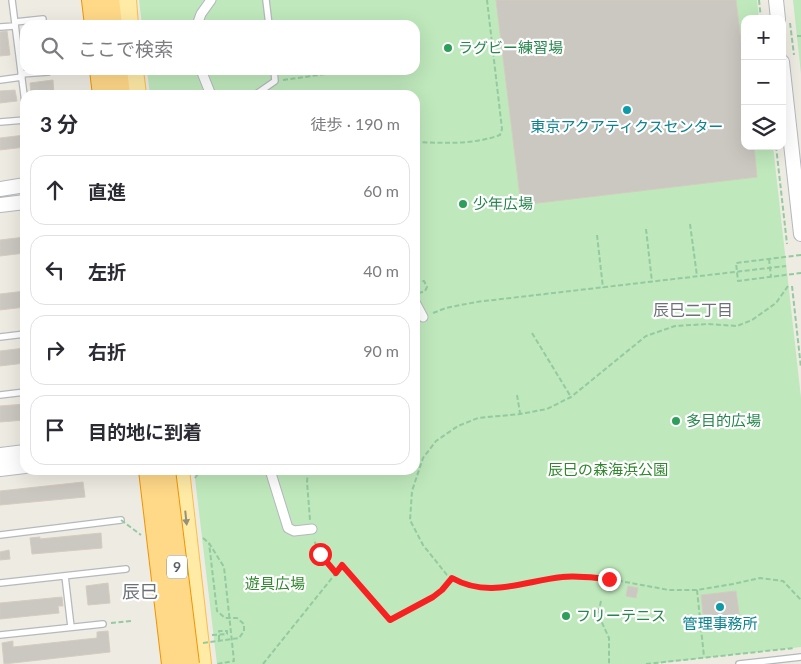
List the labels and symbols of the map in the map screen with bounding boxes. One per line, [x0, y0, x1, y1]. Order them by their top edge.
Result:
place label: ラグビー練習場 [458, 38, 563, 56]
marker: ラグビー練習場 [442, 42, 454, 54]
marker: 東京アクアティクスセンター [621, 104, 633, 116]
place label: 東京アクアティクスセンター [531, 117, 723, 135]
place label: 少年広場 [473, 194, 533, 212]
marker: 少年広場 [457, 198, 469, 210]
district label: 辰巳二丁目 [653, 300, 733, 319]
place label: 多目的広場 [686, 411, 761, 429]
marker: 多目的広場 [670, 415, 682, 427]
park label: 辰巳の森海浜公園 [548, 460, 668, 478]
one-way arrow [182, 511, 190, 527]
route start [309, 543, 332, 566]
road number: 9 [167, 556, 187, 578]
route end [598, 568, 621, 591]
park label: 遊具広場 [245, 574, 305, 592]
district label: 辰巳 [122, 580, 158, 602]
marker: 管理事務所 [714, 601, 726, 613]
place label: フリーテニス [576, 606, 666, 624]
marker: フリーテニス [560, 610, 572, 622]
place label: 管理事務所 [682, 614, 758, 632]

